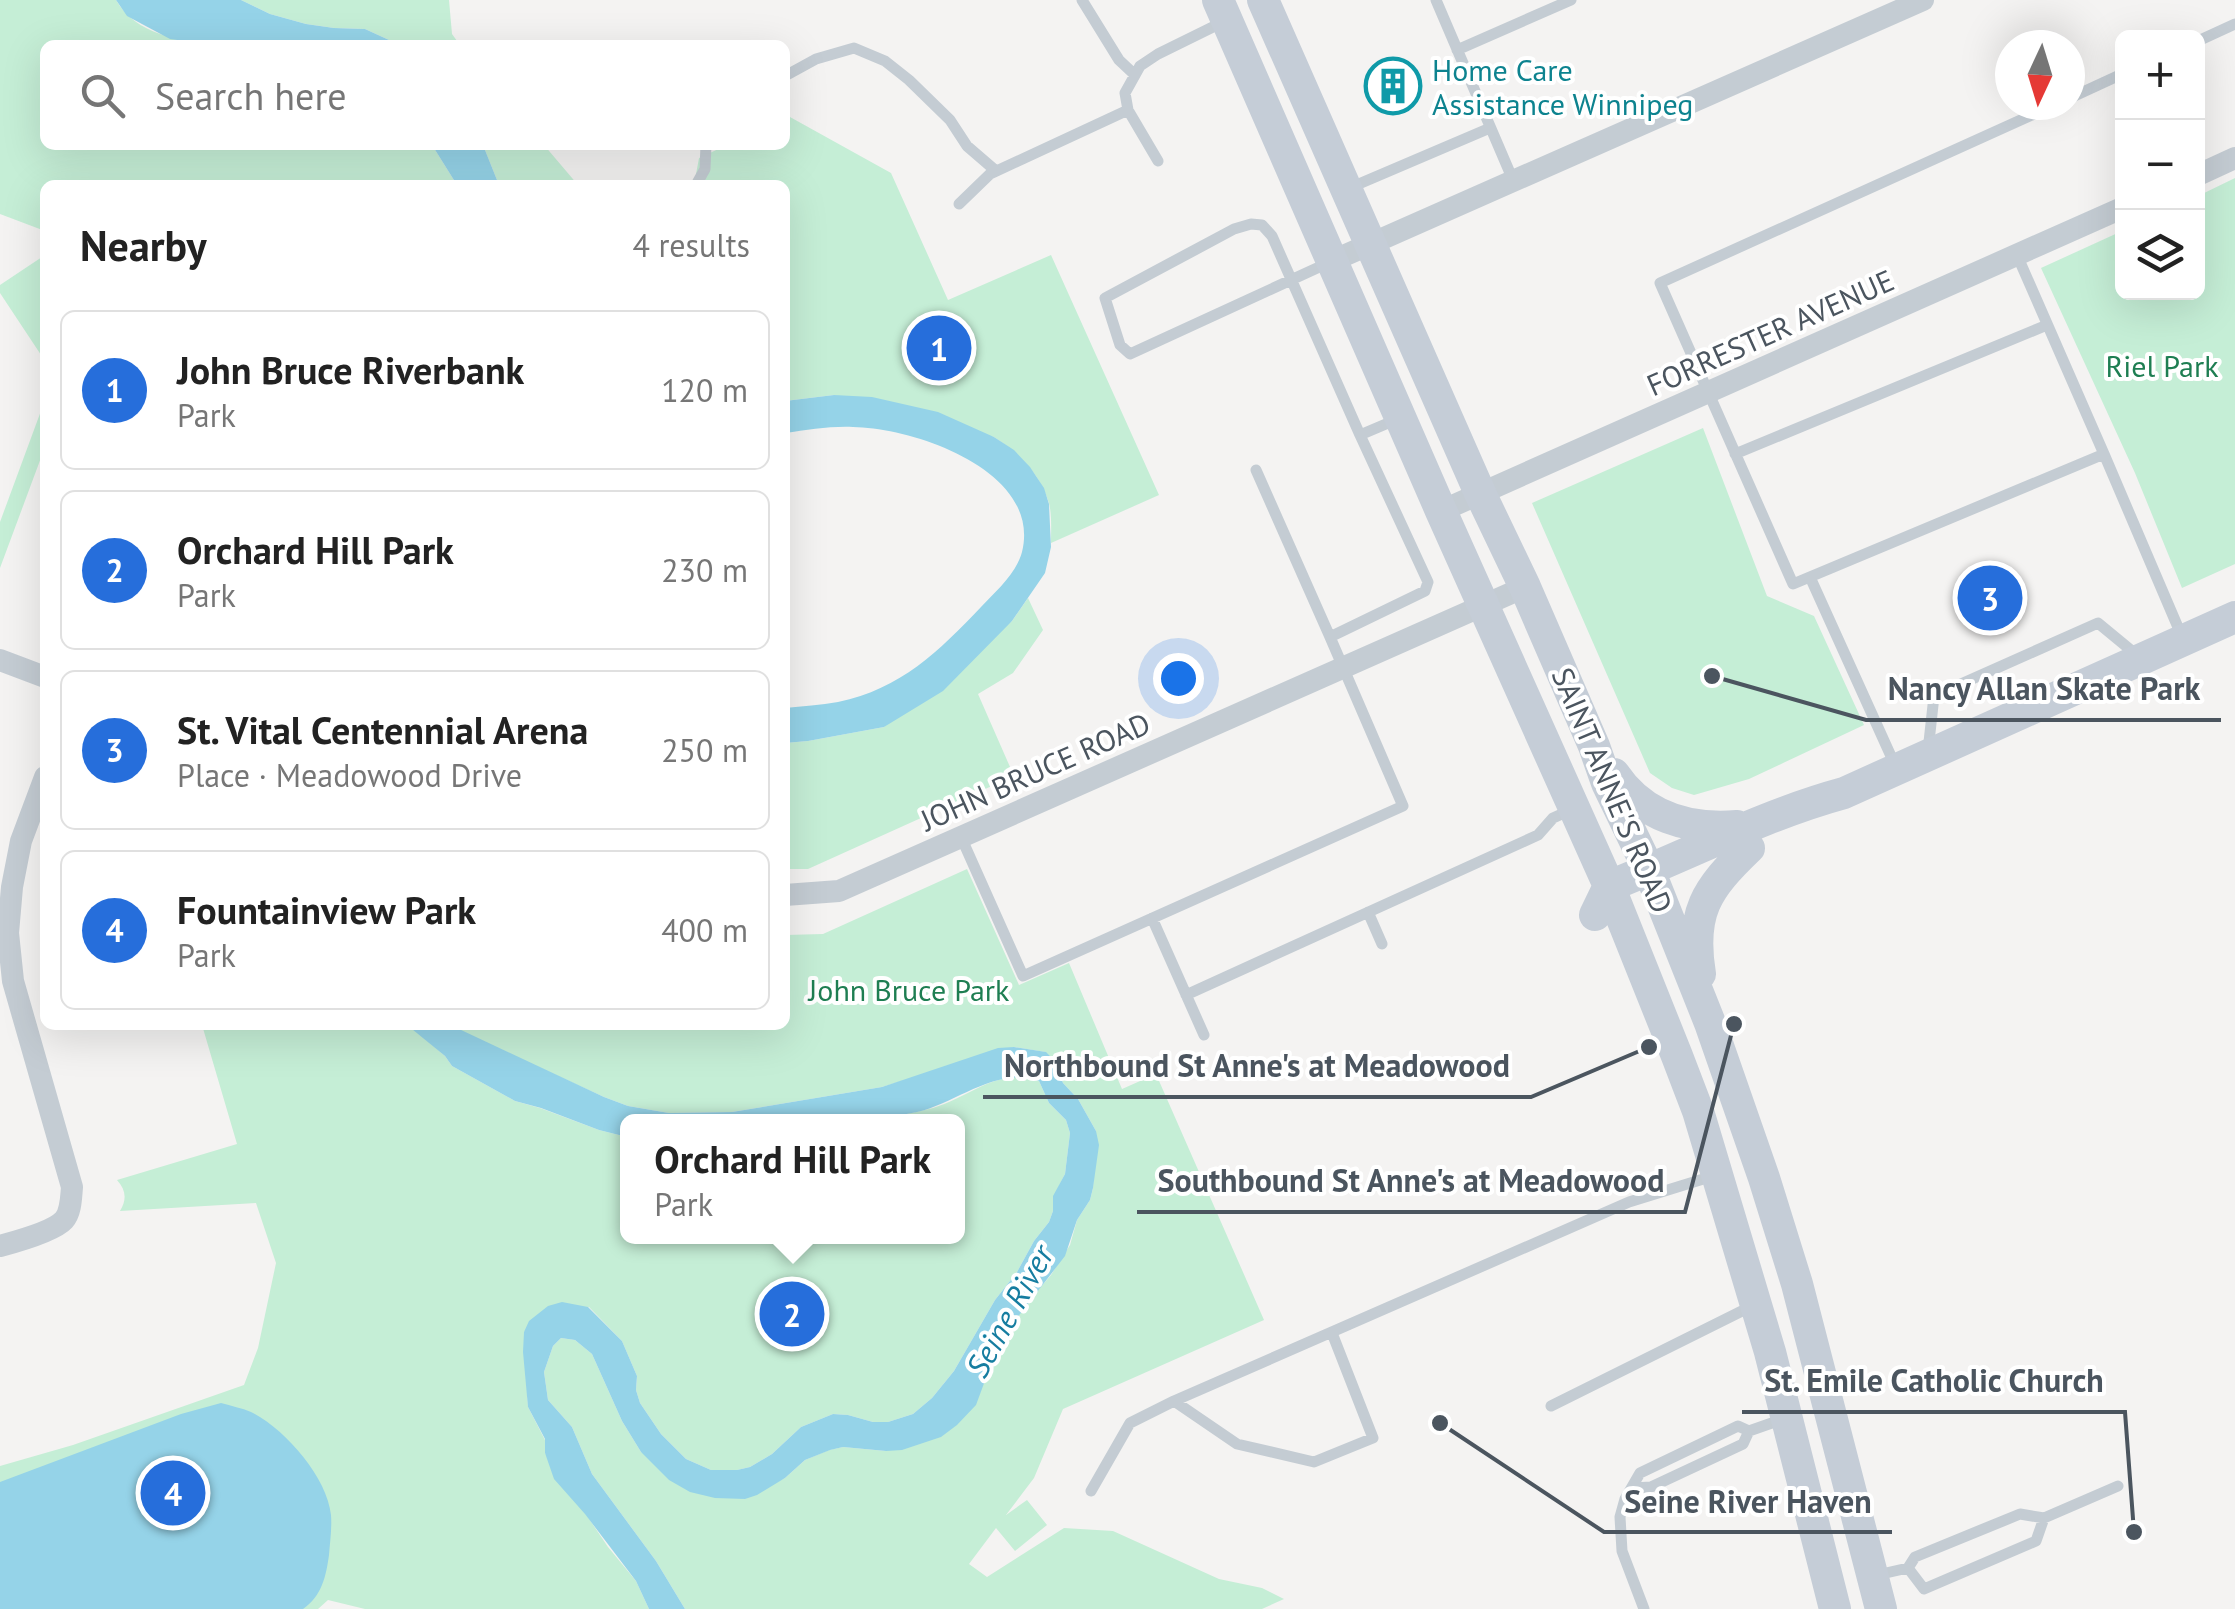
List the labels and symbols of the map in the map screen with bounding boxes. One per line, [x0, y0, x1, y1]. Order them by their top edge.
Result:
north arrow [1995, 30, 2085, 120]
place label: Home Care Assistance Winnipeg [1432, 50, 1693, 123]
building icon: Home Care Assistance Winnipeg [1363, 56, 1423, 116]
street label: FORRESTER AVENUE [1640, 260, 1900, 404]
pin: 1 [906, 310, 972, 386]
park label: Riel Park [2105, 346, 2219, 385]
pin: 3 [1958, 560, 2022, 636]
your location [1153, 653, 1204, 704]
callout: Nancy Allan Skate Park [1866, 658, 2221, 720]
street label: SAINT ANNE'S ROAD [1544, 661, 1682, 919]
text: Nancy Allan Skate Park [1888, 667, 2200, 709]
street label: JOHN BRUCE ROAD [912, 703, 1156, 840]
park label: John Bruce Park [807, 970, 1010, 1009]
callout: Northbound St Anne's at Meadowood [983, 1035, 1531, 1097]
text: Northbound St Anne's at Meadowood [1004, 1044, 1510, 1086]
callout: Southbound St Anne's at Meadowood [1137, 1150, 1685, 1212]
text: Southbound St Anne's at Meadowood [1158, 1159, 1664, 1201]
water label: Seine River [956, 1236, 1064, 1384]
pin: 2 [760, 1276, 824, 1352]
callout: St. Emile Catholic Church [1742, 1350, 2125, 1412]
text: St. Emile Catholic Church [1764, 1359, 2104, 1401]
pin: 4 [140, 1456, 206, 1530]
callout: Seine River Haven [1604, 1470, 1892, 1532]
text: Seine River Haven [1624, 1480, 1872, 1522]

